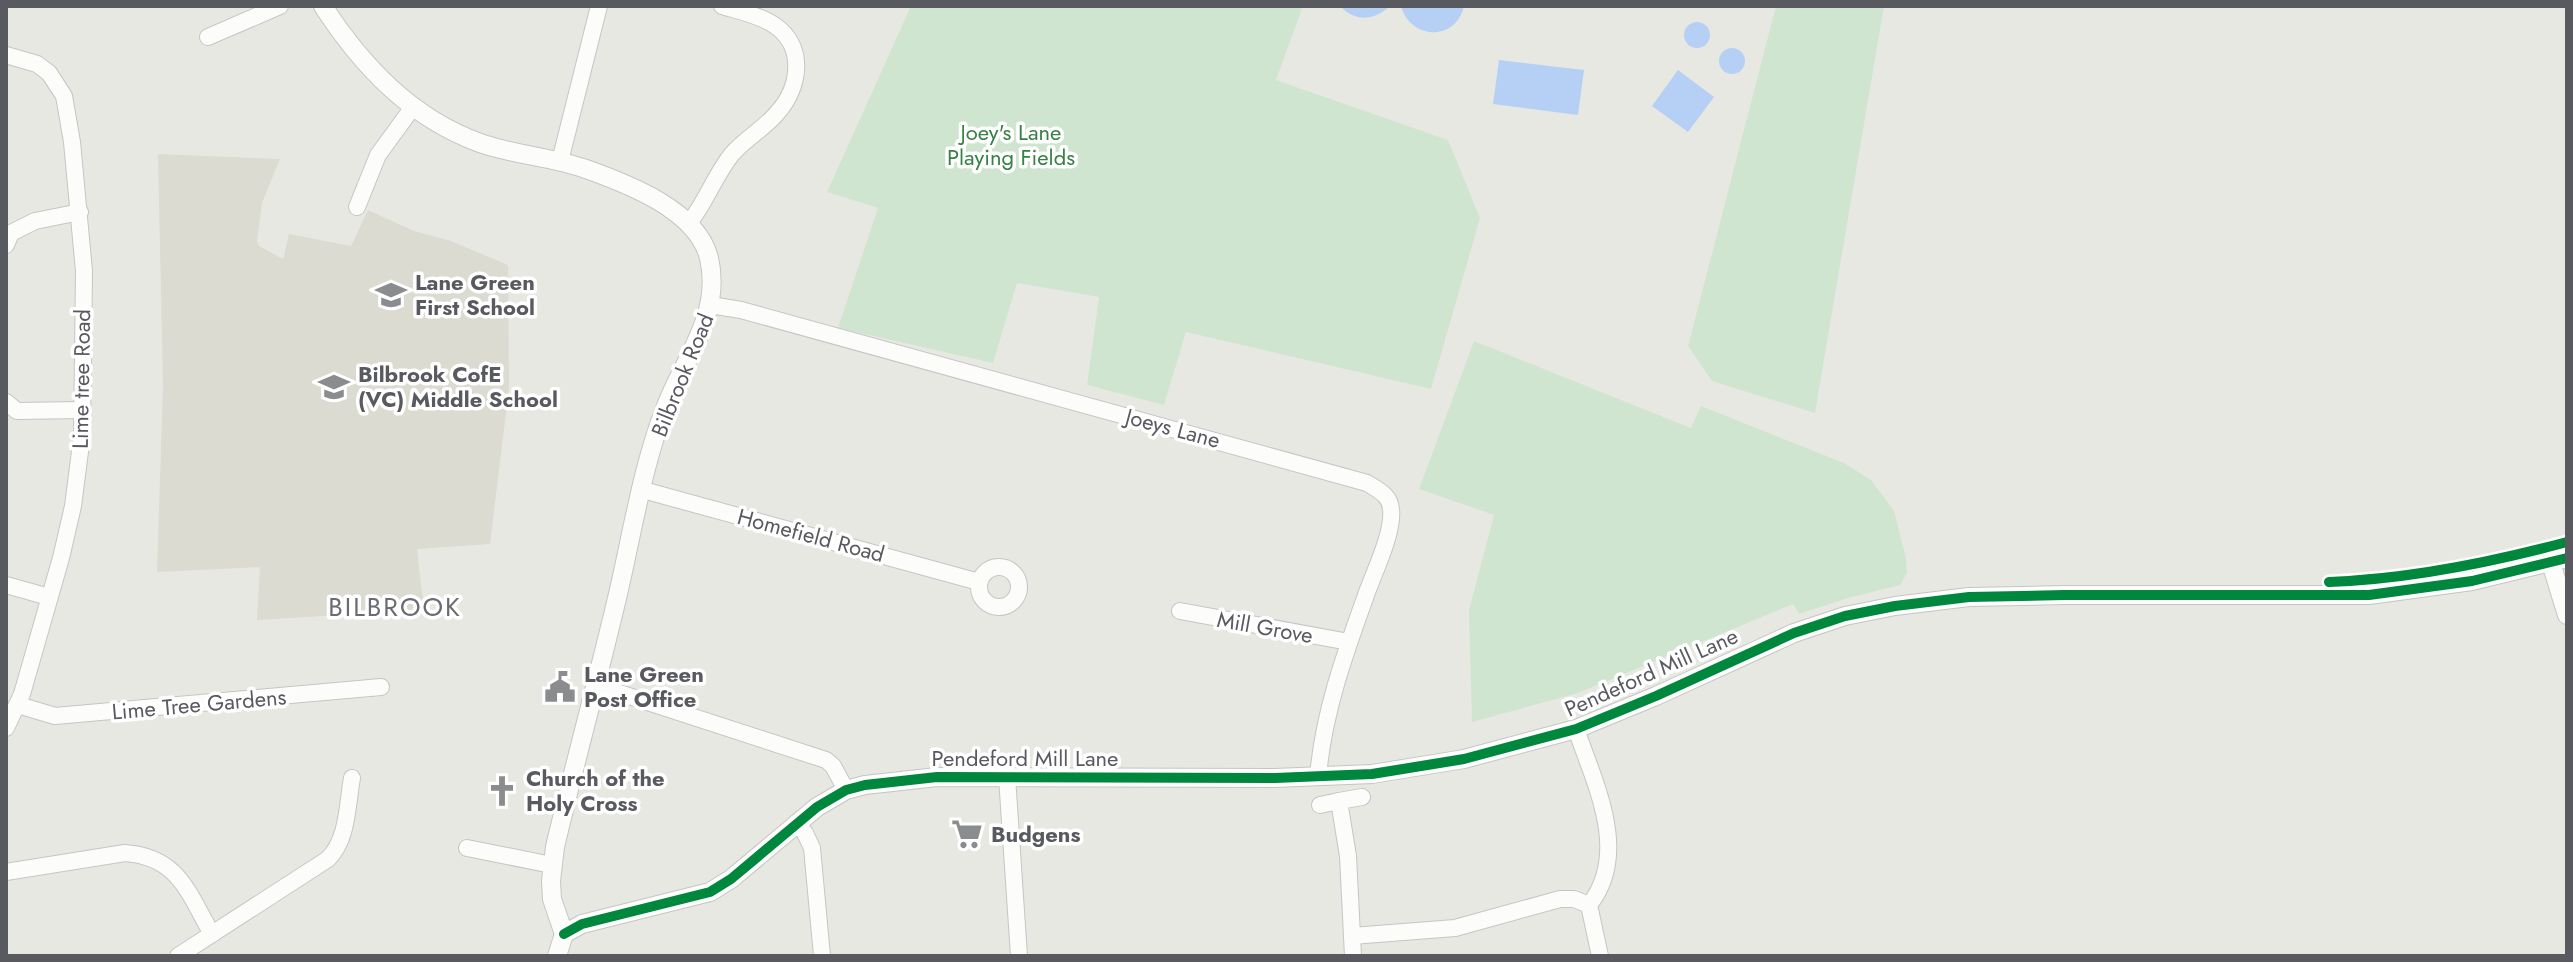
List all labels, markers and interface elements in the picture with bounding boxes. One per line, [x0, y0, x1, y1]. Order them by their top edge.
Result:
park label: Joey's Lane Playing Fields [947, 116, 1075, 173]
place label: Lane Green First School [415, 266, 535, 323]
school or university icon: Lane Green First School [374, 278, 408, 312]
street label: Bilbrook Road [643, 308, 721, 442]
street label: Lime tree Road [64, 309, 98, 449]
place label: Bilbrook CofE (VC) Middle School [358, 358, 558, 415]
school or university icon: Bilbrook CofE (VC) Middle School [317, 370, 351, 404]
street label: Joeys Lane [1119, 399, 1224, 456]
street label: Homefield Road [734, 500, 888, 570]
district label: BILBROOK [328, 588, 462, 626]
street label: Mill Grove [1215, 603, 1315, 651]
street label: Pendeford Mill Lane [1559, 619, 1743, 725]
place label: Lane Green Post Office [584, 658, 704, 715]
public building icon: Lane Green Post Office [543, 670, 577, 704]
street label: Lime Tree Gardens [110, 680, 288, 728]
street label: Pendeford Mill Lane [932, 742, 1118, 774]
place label: Church of the Holy Cross [526, 762, 665, 819]
church icon: Church of the Holy Cross [485, 774, 519, 808]
supermarket icon: Budgens [950, 817, 984, 851]
place label: Budgens [991, 818, 1081, 850]

